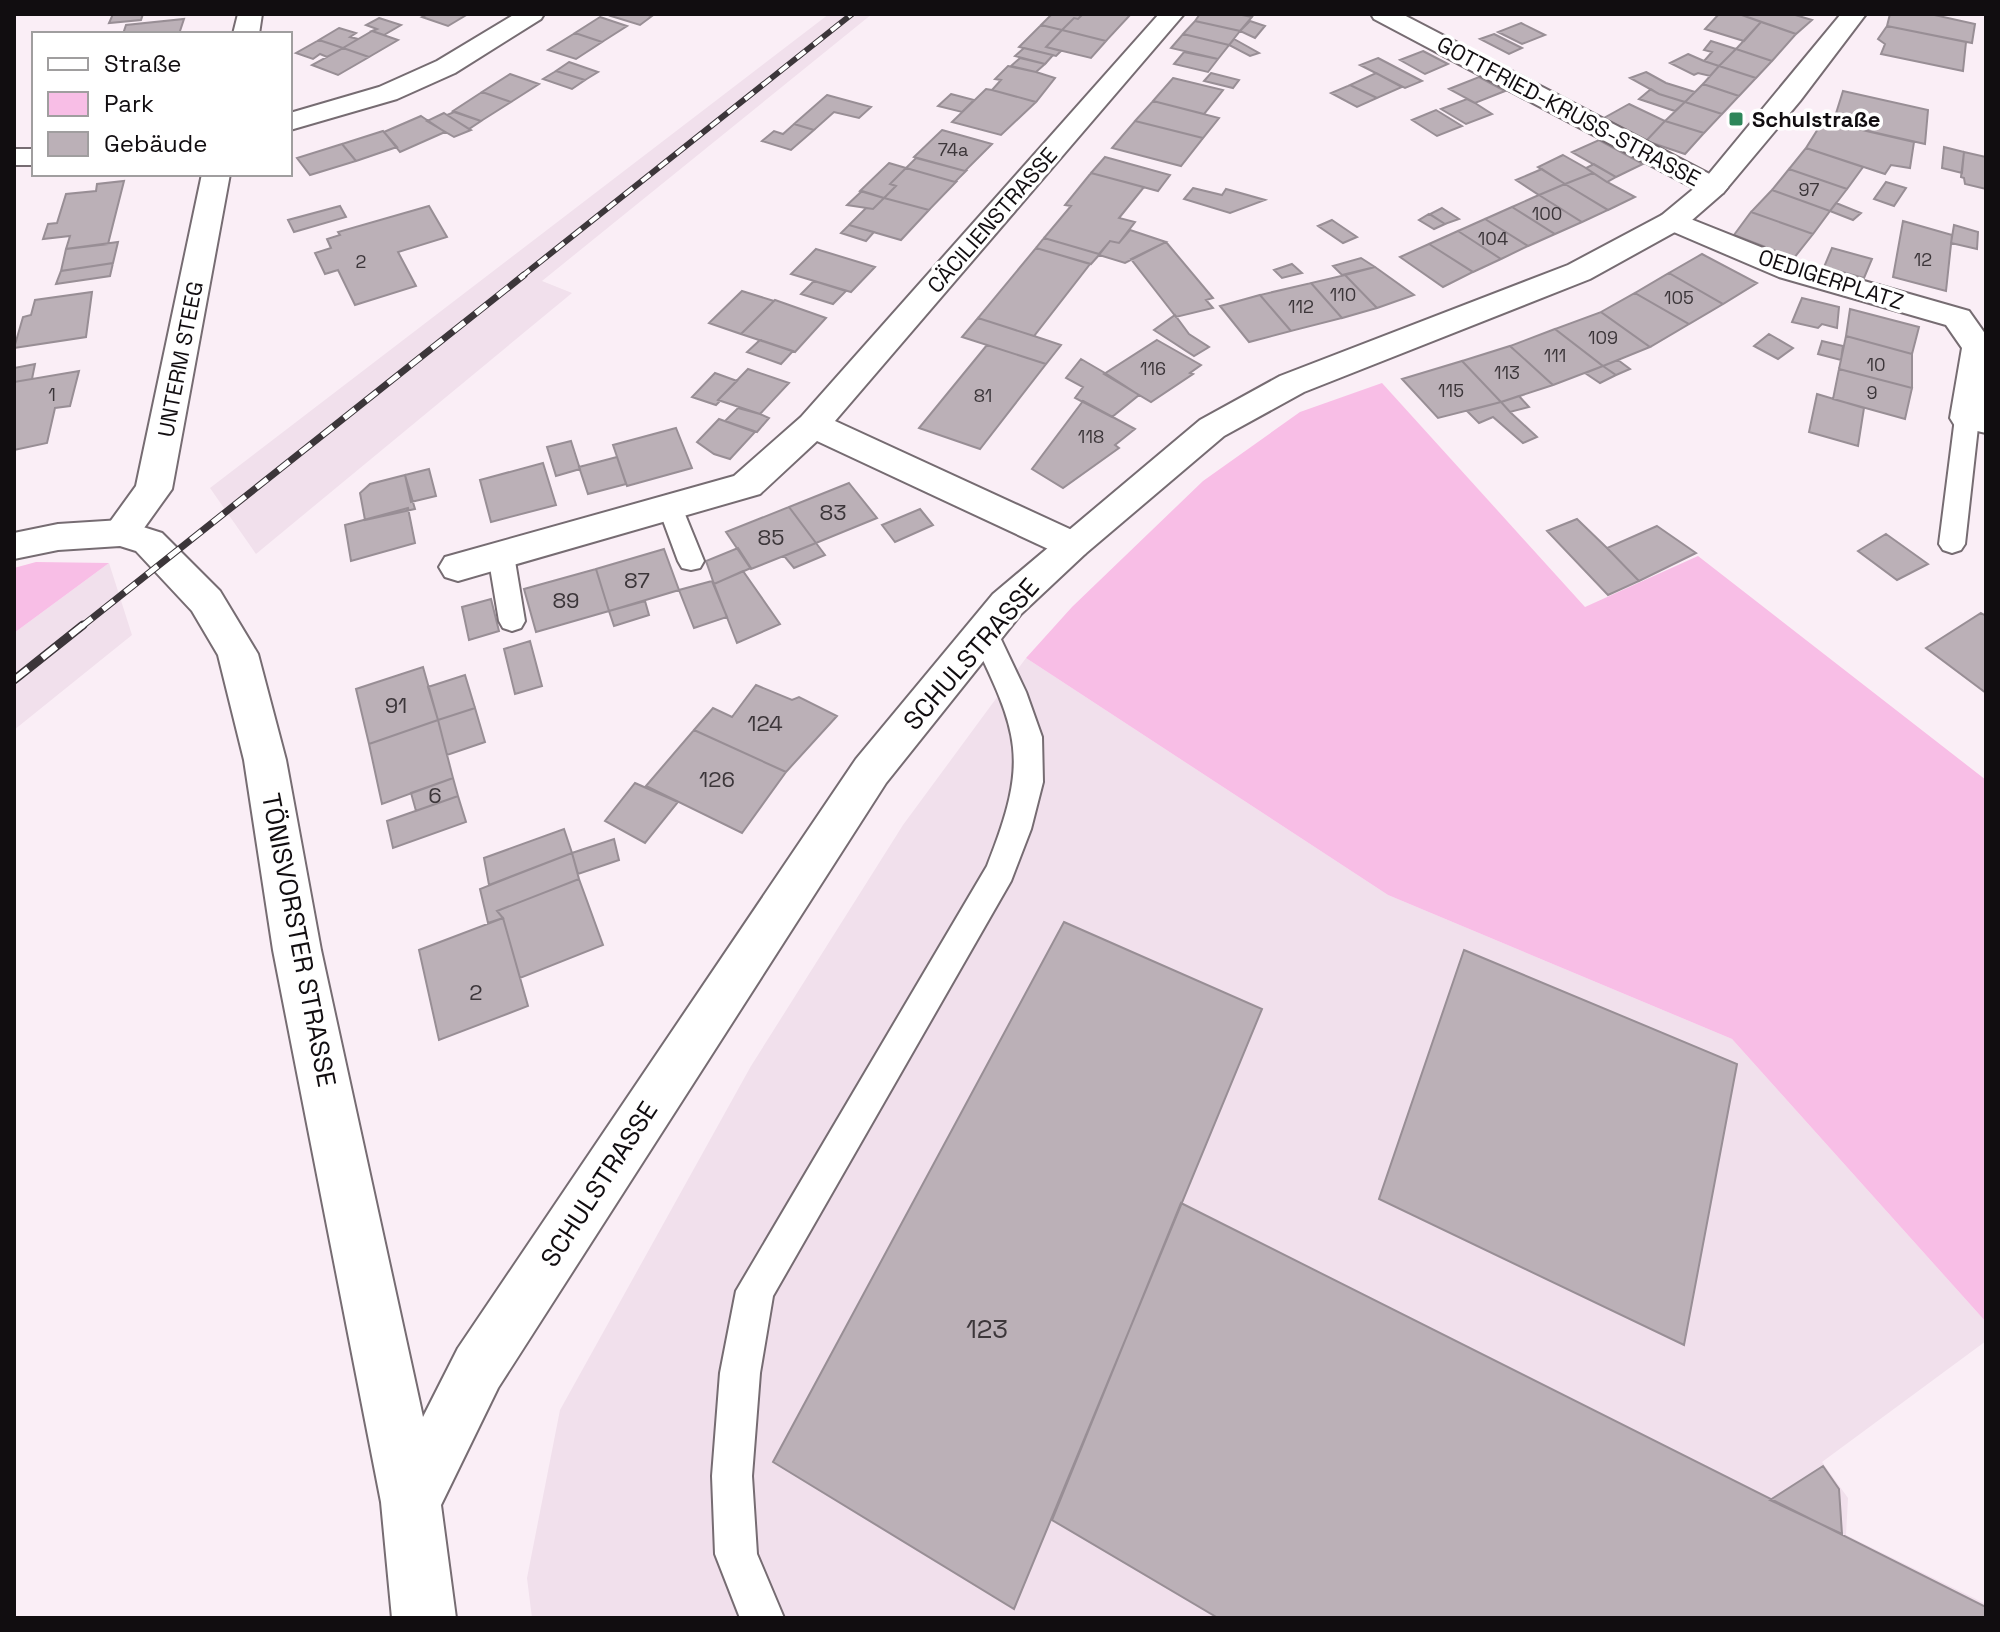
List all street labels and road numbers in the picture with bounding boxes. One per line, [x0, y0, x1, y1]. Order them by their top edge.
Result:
street label: GOTTFRIED-KRUSS-STRASSE [1433, 30, 1705, 192]
street label: CÄCILIENSTRASSE [921, 141, 1063, 299]
street label: OEDIGERPLATZ [1755, 242, 1907, 316]
street label: UNTERM STEEG [151, 279, 209, 439]
street label: SCHULSTRASSE [896, 571, 1046, 737]
street label: TÖNISVORSTER STRASSE [254, 790, 344, 1090]
street label: SCHULSTRASSE [533, 1095, 665, 1273]

